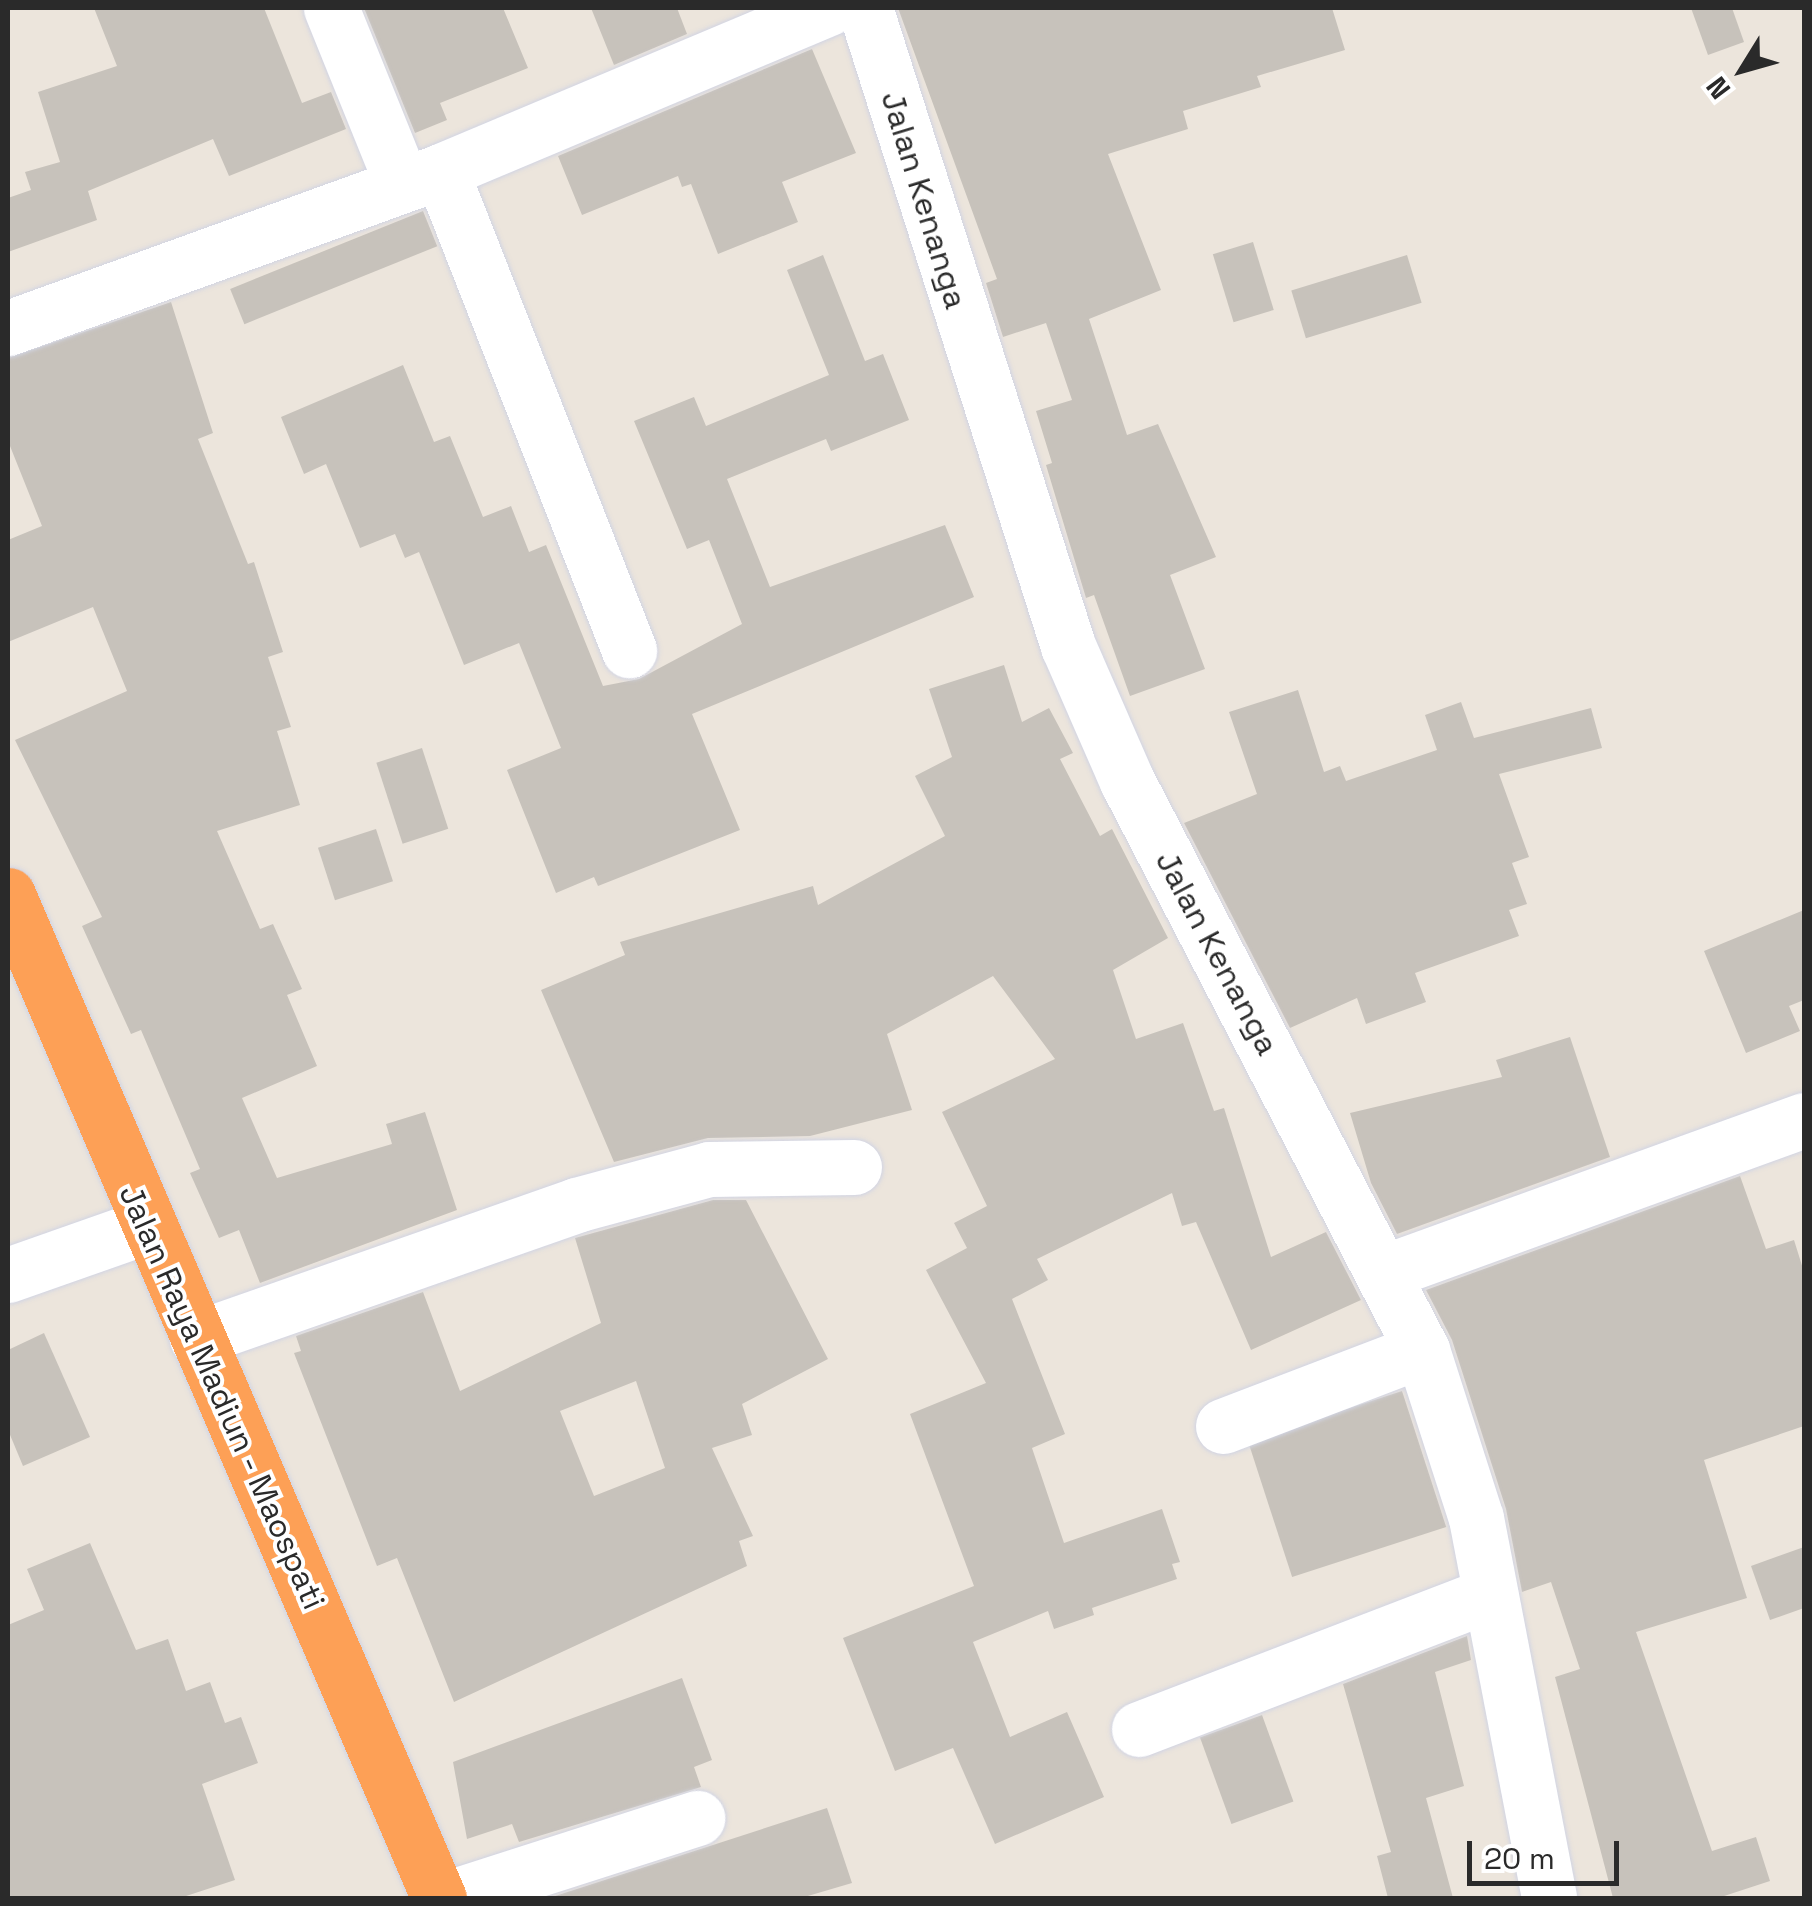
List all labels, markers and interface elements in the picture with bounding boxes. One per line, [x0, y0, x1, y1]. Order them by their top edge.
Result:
north arrow [1692, 20, 1792, 120]
text: N [1698, 70, 1738, 106]
street label: Jalan Kenanga [873, 87, 975, 313]
street label: Jalan Kenanga [1147, 845, 1287, 1061]
street label: Jalan Raya Madiun - Maospati [110, 1178, 334, 1616]
scale bar [1472, 1821, 1624, 1883]
text: 20 m [1484, 1839, 1555, 1878]

